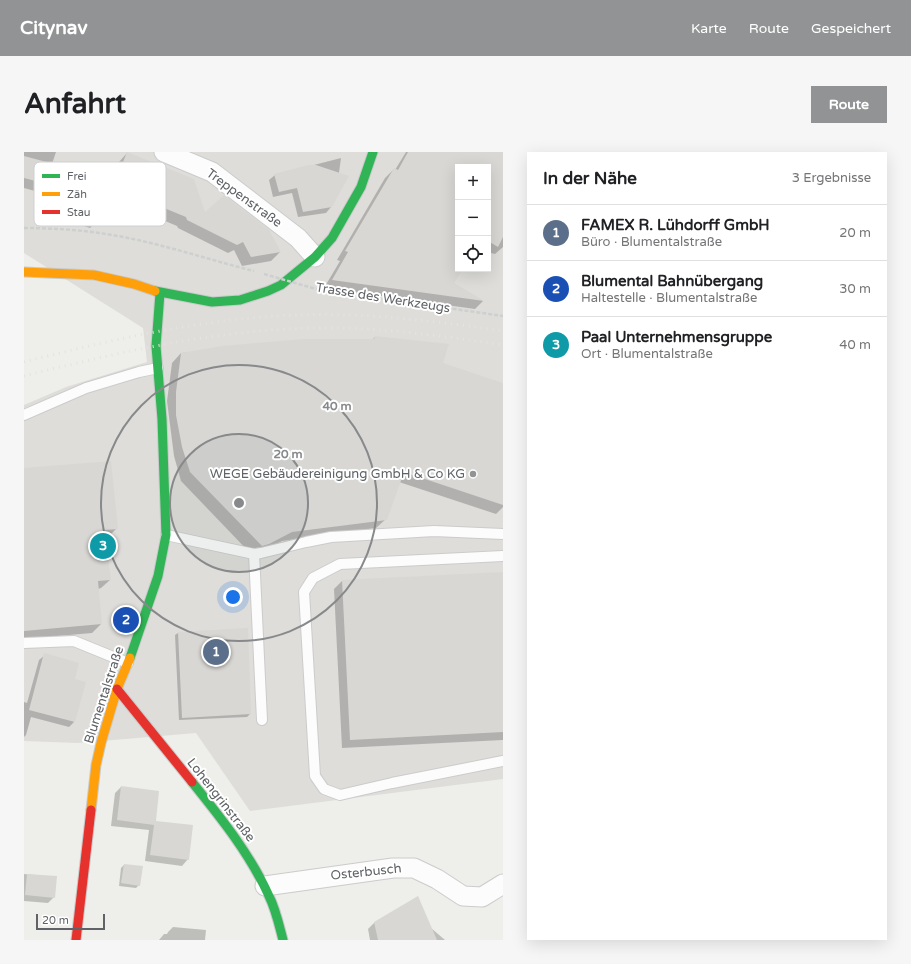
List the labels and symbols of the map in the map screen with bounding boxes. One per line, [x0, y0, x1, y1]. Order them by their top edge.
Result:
legend [34, 162, 166, 226]
street label: Treppenstraße [203, 165, 285, 231]
text: Frei [67, 170, 86, 183]
text: Zäh [67, 188, 87, 201]
text: Stau [67, 206, 91, 219]
street label: Trasse des Werkzeugs [315, 279, 451, 317]
text: 40 m [322, 399, 352, 413]
text: 20 m [273, 447, 303, 461]
place label: WEGE Gebäudereinigung GmbH & Co KG [210, 466, 465, 482]
marker: WEGE Gebäudereinigung GmbH & Co KG [468, 469, 478, 479]
centre of rings [232, 496, 246, 510]
pin: 3 [90, 531, 116, 561]
your location [223, 587, 243, 607]
pin: 2 [113, 605, 139, 635]
pin: 1 [203, 637, 229, 667]
street label: Blumentalstraße [81, 644, 127, 746]
street label: Lohengrinstraße [183, 755, 259, 845]
street label: Osterbusch [330, 860, 402, 884]
scale bar [36, 912, 105, 931]

